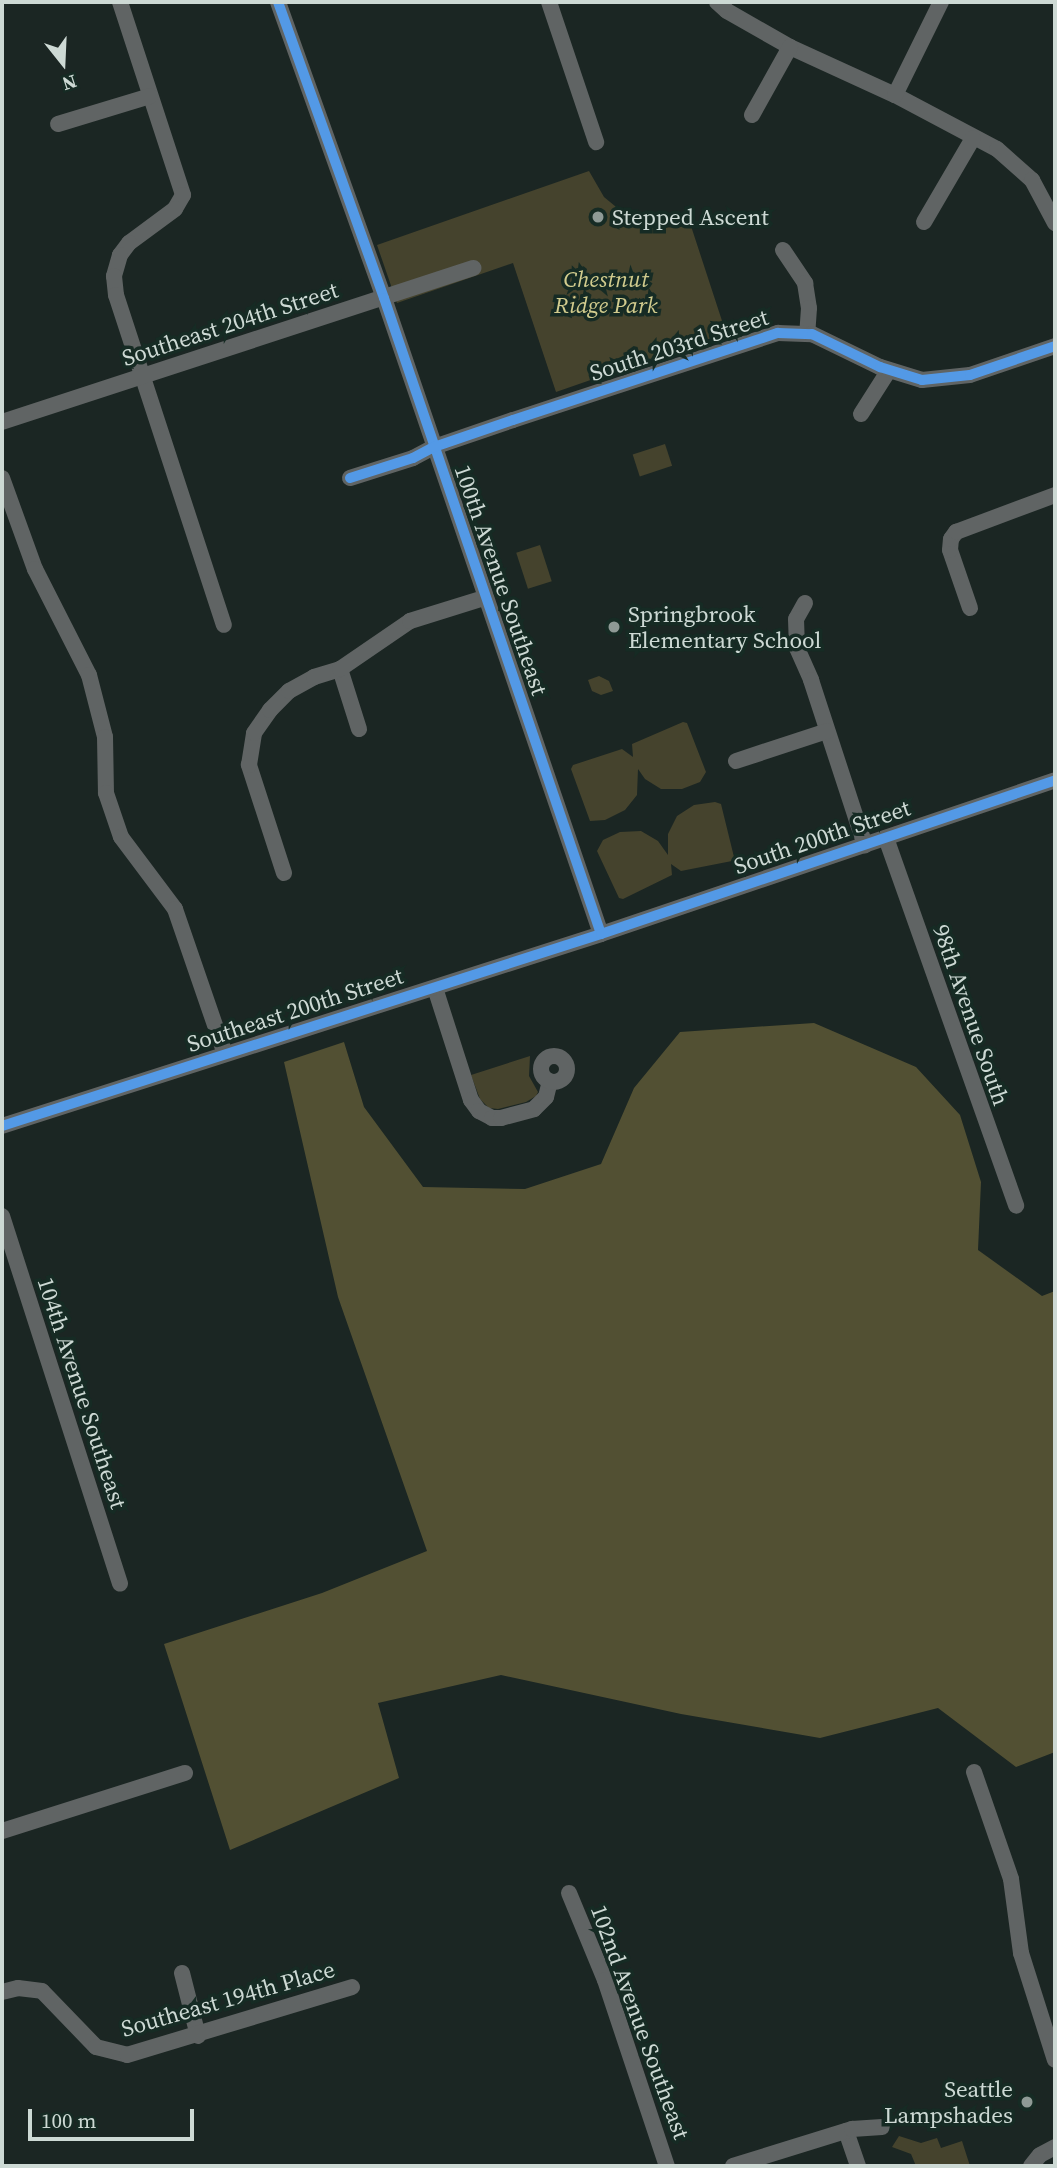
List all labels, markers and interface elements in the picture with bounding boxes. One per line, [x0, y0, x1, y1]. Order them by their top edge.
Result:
north arrow [28, 28, 98, 98]
text: N [59, 68, 80, 97]
place label: Stepped Ascent [612, 203, 769, 231]
marker: Stepped Ascent [590, 209, 606, 225]
park label: Chestnut Ridge Park [554, 265, 658, 319]
street label: Southeast 204th Street [118, 276, 342, 372]
street label: South 203rd Street [586, 303, 772, 387]
street label: 100th Avenue Southeast [449, 461, 553, 699]
place label: Springbrook Elementary School [628, 600, 821, 654]
marker: Springbrook Elementary School [606, 619, 622, 635]
street label: South 200th Street [730, 794, 914, 880]
street label: 98th Avenue South [927, 921, 1015, 1109]
street label: Southeast 200th Street [183, 962, 407, 1058]
street label: 104th Avenue Southeast [32, 1274, 132, 1512]
street label: 102nd Avenue Southeast [585, 1901, 695, 2143]
street label: Southeast 194th Place [118, 1955, 338, 2043]
place label: Seattle Lampshades [884, 2075, 1013, 2129]
scale bar [32, 2094, 198, 2138]
marker: Seattle Lampshades [1019, 2094, 1035, 2110]
text: 100 m [41, 2106, 96, 2135]

